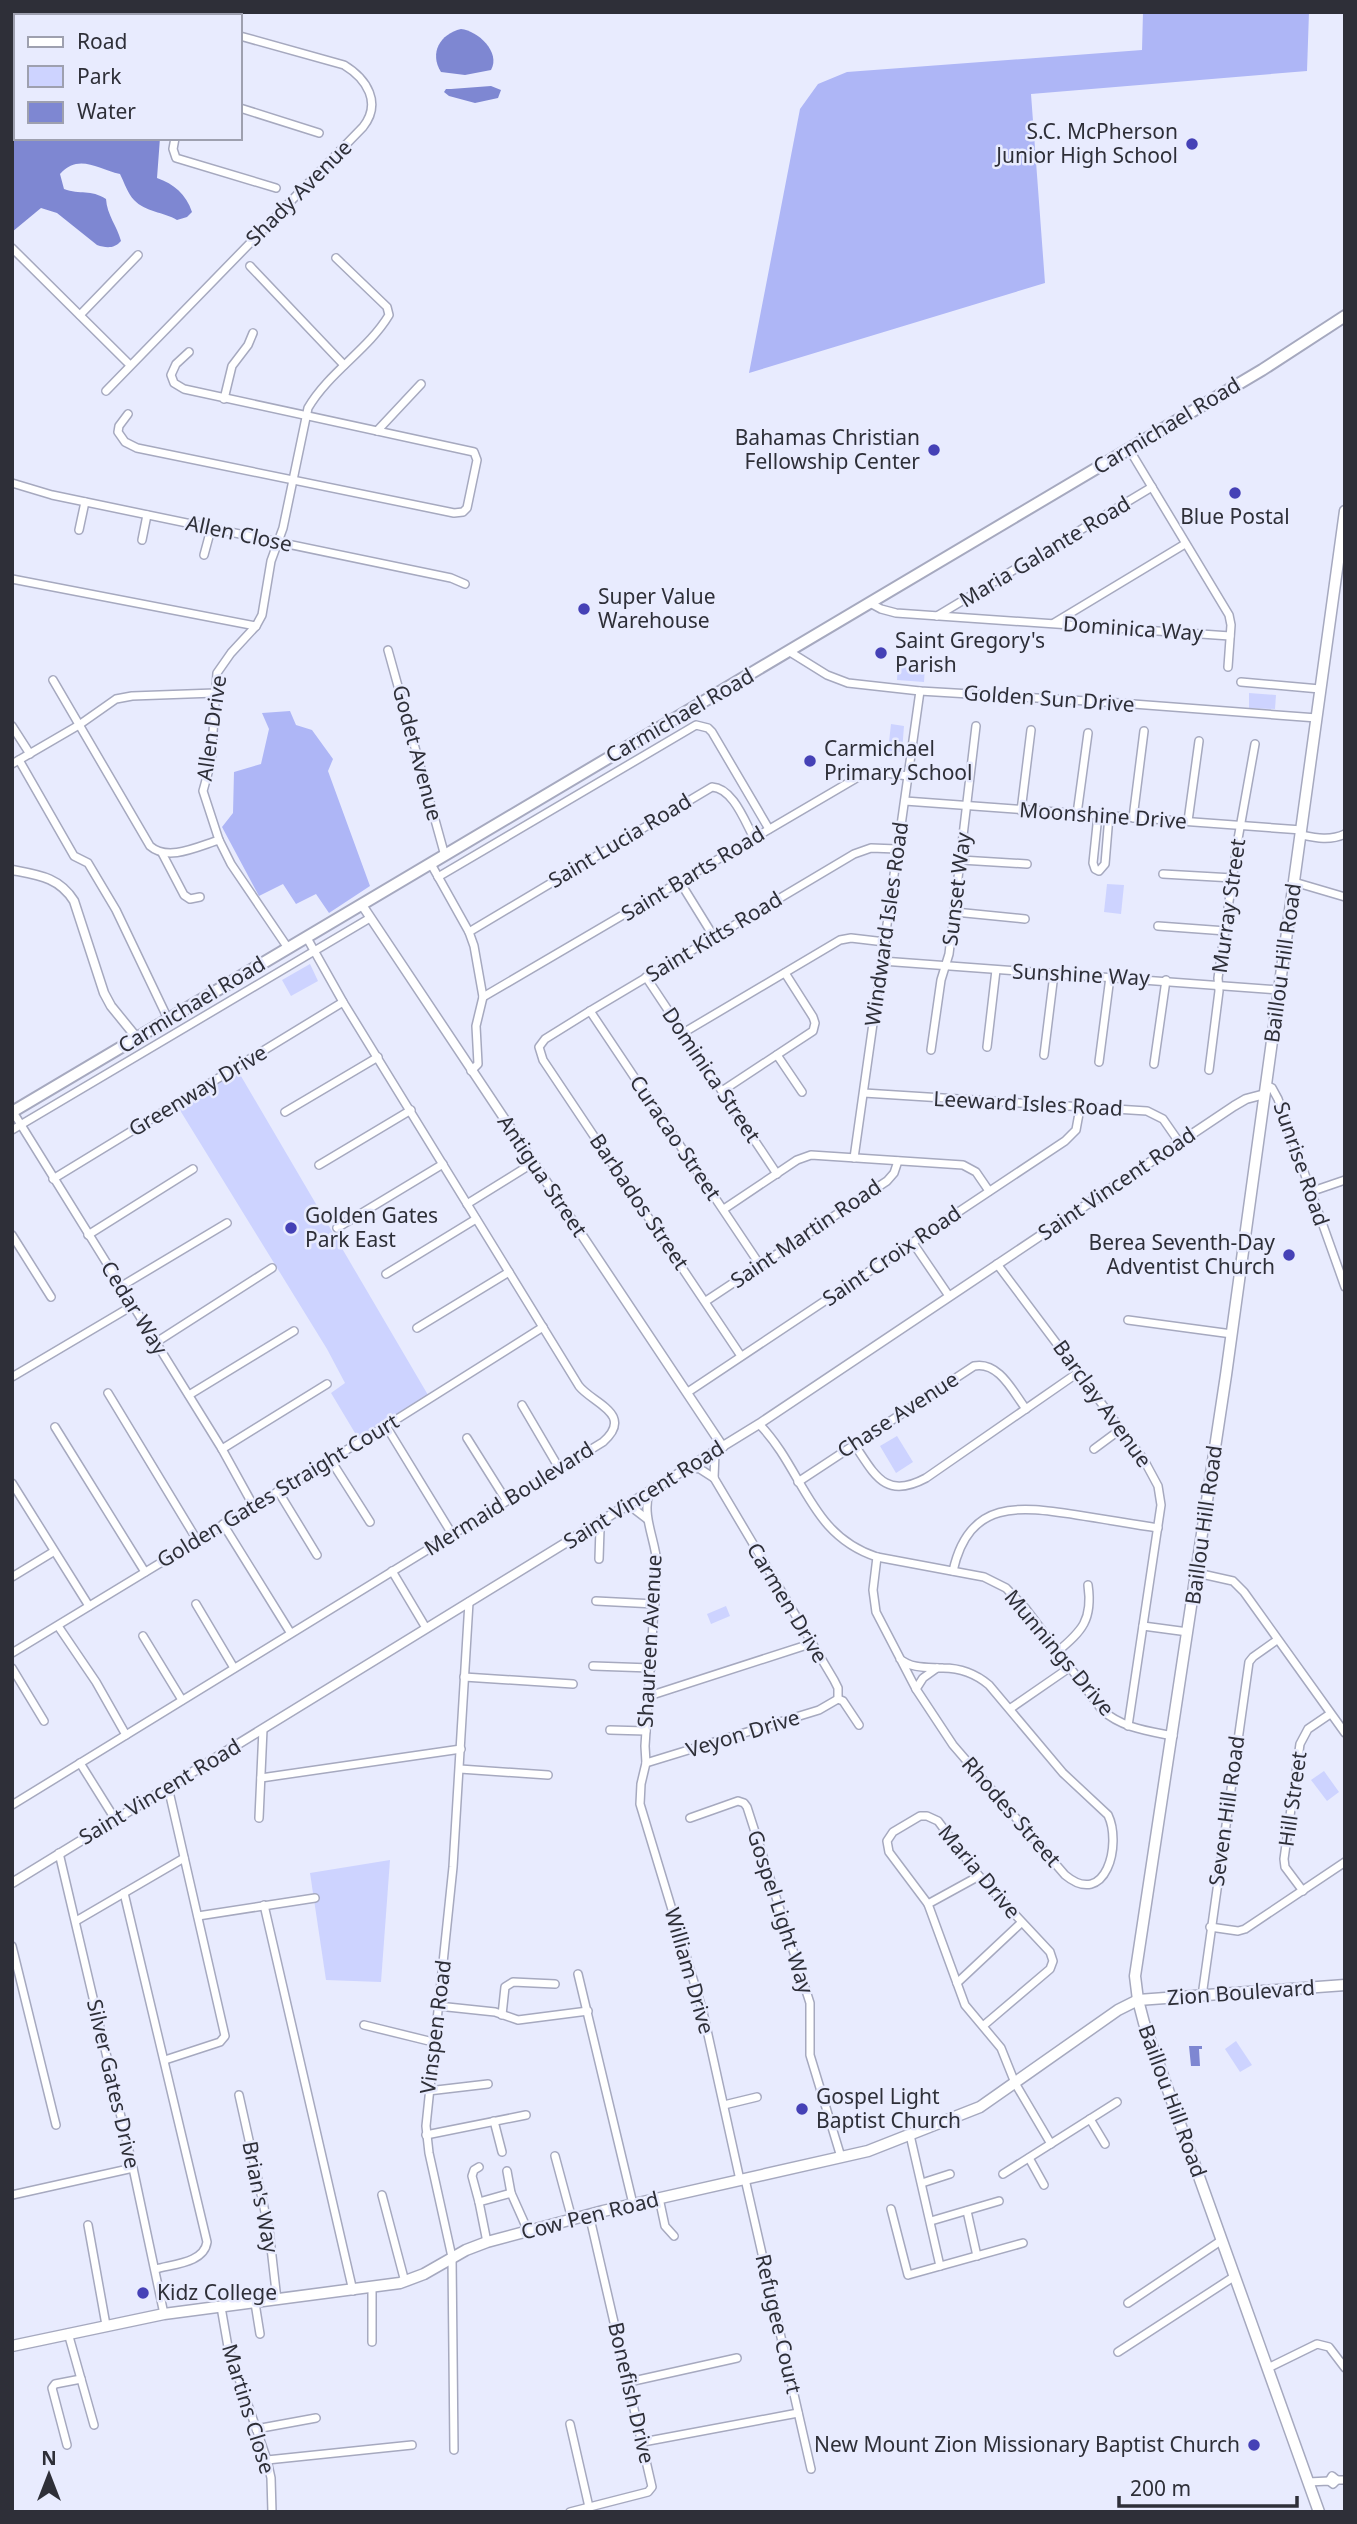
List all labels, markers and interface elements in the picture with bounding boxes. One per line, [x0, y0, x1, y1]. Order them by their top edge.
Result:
legend [14, 14, 242, 140]
text: Road [77, 27, 127, 55]
text: Park [77, 62, 122, 90]
text: Water [77, 97, 136, 125]
place label: S.C. McPherson Junior High School [994, 117, 1178, 169]
street label: Shady Avenue [239, 133, 357, 251]
marker: S.C. McPherson Junior High School [1184, 136, 1200, 152]
street label: Carmichael Road [1088, 370, 1245, 480]
place label: Bahamas Christian Fellowship Center [735, 423, 920, 475]
marker: Bahamas Christian Fellowship Center [926, 442, 942, 458]
marker: Blue Postal [1227, 485, 1243, 501]
street label: Maria Galante Road [954, 489, 1135, 613]
place label: Blue Postal [1180, 502, 1290, 530]
street label: Allen Close [184, 508, 295, 558]
place label: Super Value Warehouse [598, 582, 716, 634]
marker: Super Value Warehouse [576, 601, 592, 617]
street label: Dominica Way [1062, 609, 1204, 647]
place label: Saint Gregory's Parish [895, 626, 1045, 678]
marker: Saint Gregory's Parish [873, 645, 889, 661]
street label: Carmichael Road [600, 661, 759, 769]
street label: Allen Drive [190, 673, 232, 783]
street label: Golden Sun Drive [963, 678, 1136, 718]
street label: Godet Avenue [386, 682, 450, 824]
place label: Carmichael Primary School [824, 734, 972, 786]
marker: Carmichael Primary School [802, 753, 818, 769]
street label: Saint Lucia Road [543, 786, 696, 894]
street label: Moonshine Drive [1018, 795, 1188, 835]
street label: Saint Barts Road [616, 819, 769, 927]
street label: Windward Isles Road [858, 820, 914, 1028]
street label: Sunset Way [935, 830, 977, 947]
street label: Murray Street [1205, 836, 1251, 975]
street label: Baillou Hill Road [1257, 881, 1307, 1044]
street label: Saint Kitts Road [640, 884, 787, 988]
street label: Carmichael Road [113, 949, 270, 1059]
street label: Sunshine Way [1012, 956, 1151, 992]
street label: Dominica Street [656, 1001, 768, 1148]
street label: Greenway Drive [123, 1038, 272, 1142]
street label: Curacao Street [624, 1070, 728, 1206]
street label: Leeward Isles Road [933, 1084, 1123, 1122]
street label: Sunrise Road [1268, 1098, 1336, 1229]
street label: Antigua Street [492, 1109, 594, 1242]
street label: Saint Vincent Road [1032, 1120, 1201, 1246]
street label: Barbados Street [584, 1128, 696, 1275]
street label: Saint Martin Road [725, 1172, 886, 1294]
street label: Saint Croix Road [817, 1198, 966, 1312]
place label: Golden Gates Park East [305, 1201, 438, 1253]
marker: Golden Gates Park East [283, 1220, 299, 1236]
place label: Berea Seventh-Day Adventist Church [1089, 1228, 1275, 1280]
marker: Berea Seventh-Day Adventist Church [1281, 1247, 1297, 1263]
street label: Cedar Way [95, 1255, 175, 1360]
street label: Barclay Avenue [1047, 1334, 1158, 1473]
street label: Chase Avenue [831, 1365, 963, 1464]
street label: Golden Gates Straight Court [151, 1407, 404, 1574]
street label: Saint Vincent Road [558, 1433, 729, 1555]
street label: Mermaid Boulevard [419, 1435, 598, 1562]
street label: Baillou Hill Road [1178, 1443, 1228, 1606]
street label: Carmen Drive [741, 1537, 835, 1668]
street label: Shaureen Avenue [630, 1554, 668, 1728]
street label: Munnings Drive [999, 1583, 1121, 1721]
street label: Veyon Drive [682, 1702, 803, 1764]
street label: Saint Vincent Road [73, 1732, 246, 1851]
street label: Seven Hill Road [1202, 1734, 1250, 1888]
street label: Hill Street [1271, 1749, 1313, 1848]
street label: Rhodes Street [956, 1750, 1068, 1873]
street label: Maria Drive [932, 1819, 1027, 1924]
street label: Gospel Light Way [741, 1826, 821, 1997]
street label: William Drive [659, 1904, 721, 2037]
street label: Vinspen Road [413, 1958, 457, 2095]
street label: Zion Boulevard [1166, 1973, 1316, 2011]
street label: Silver Gates Drive [81, 1996, 147, 2171]
street label: Baillou Hill Road [1132, 2020, 1214, 2181]
place label: Gospel Light Baptist Church [816, 2082, 961, 2134]
marker: Gospel Light Baptist Church [794, 2101, 810, 2117]
street label: Brian's Way [236, 2138, 286, 2255]
street label: Cow Pen Road [518, 2184, 662, 2246]
street label: Refugee Court [749, 2251, 809, 2397]
place label: Kidz College [157, 2278, 277, 2306]
marker: Kidz College [135, 2285, 151, 2301]
street label: Bonefish Drive [602, 2319, 662, 2466]
street label: Martins Close [216, 2340, 282, 2477]
place label: New Mount Zion Missionary Baptist Church [814, 2430, 1240, 2458]
marker: New Mount Zion Missionary Baptist Church [1246, 2437, 1262, 2453]
north arrow [14, 2440, 84, 2510]
text: N [41, 2445, 57, 2471]
scale bar [1119, 2464, 1298, 2508]
text: 200 m [1130, 2474, 1191, 2502]

